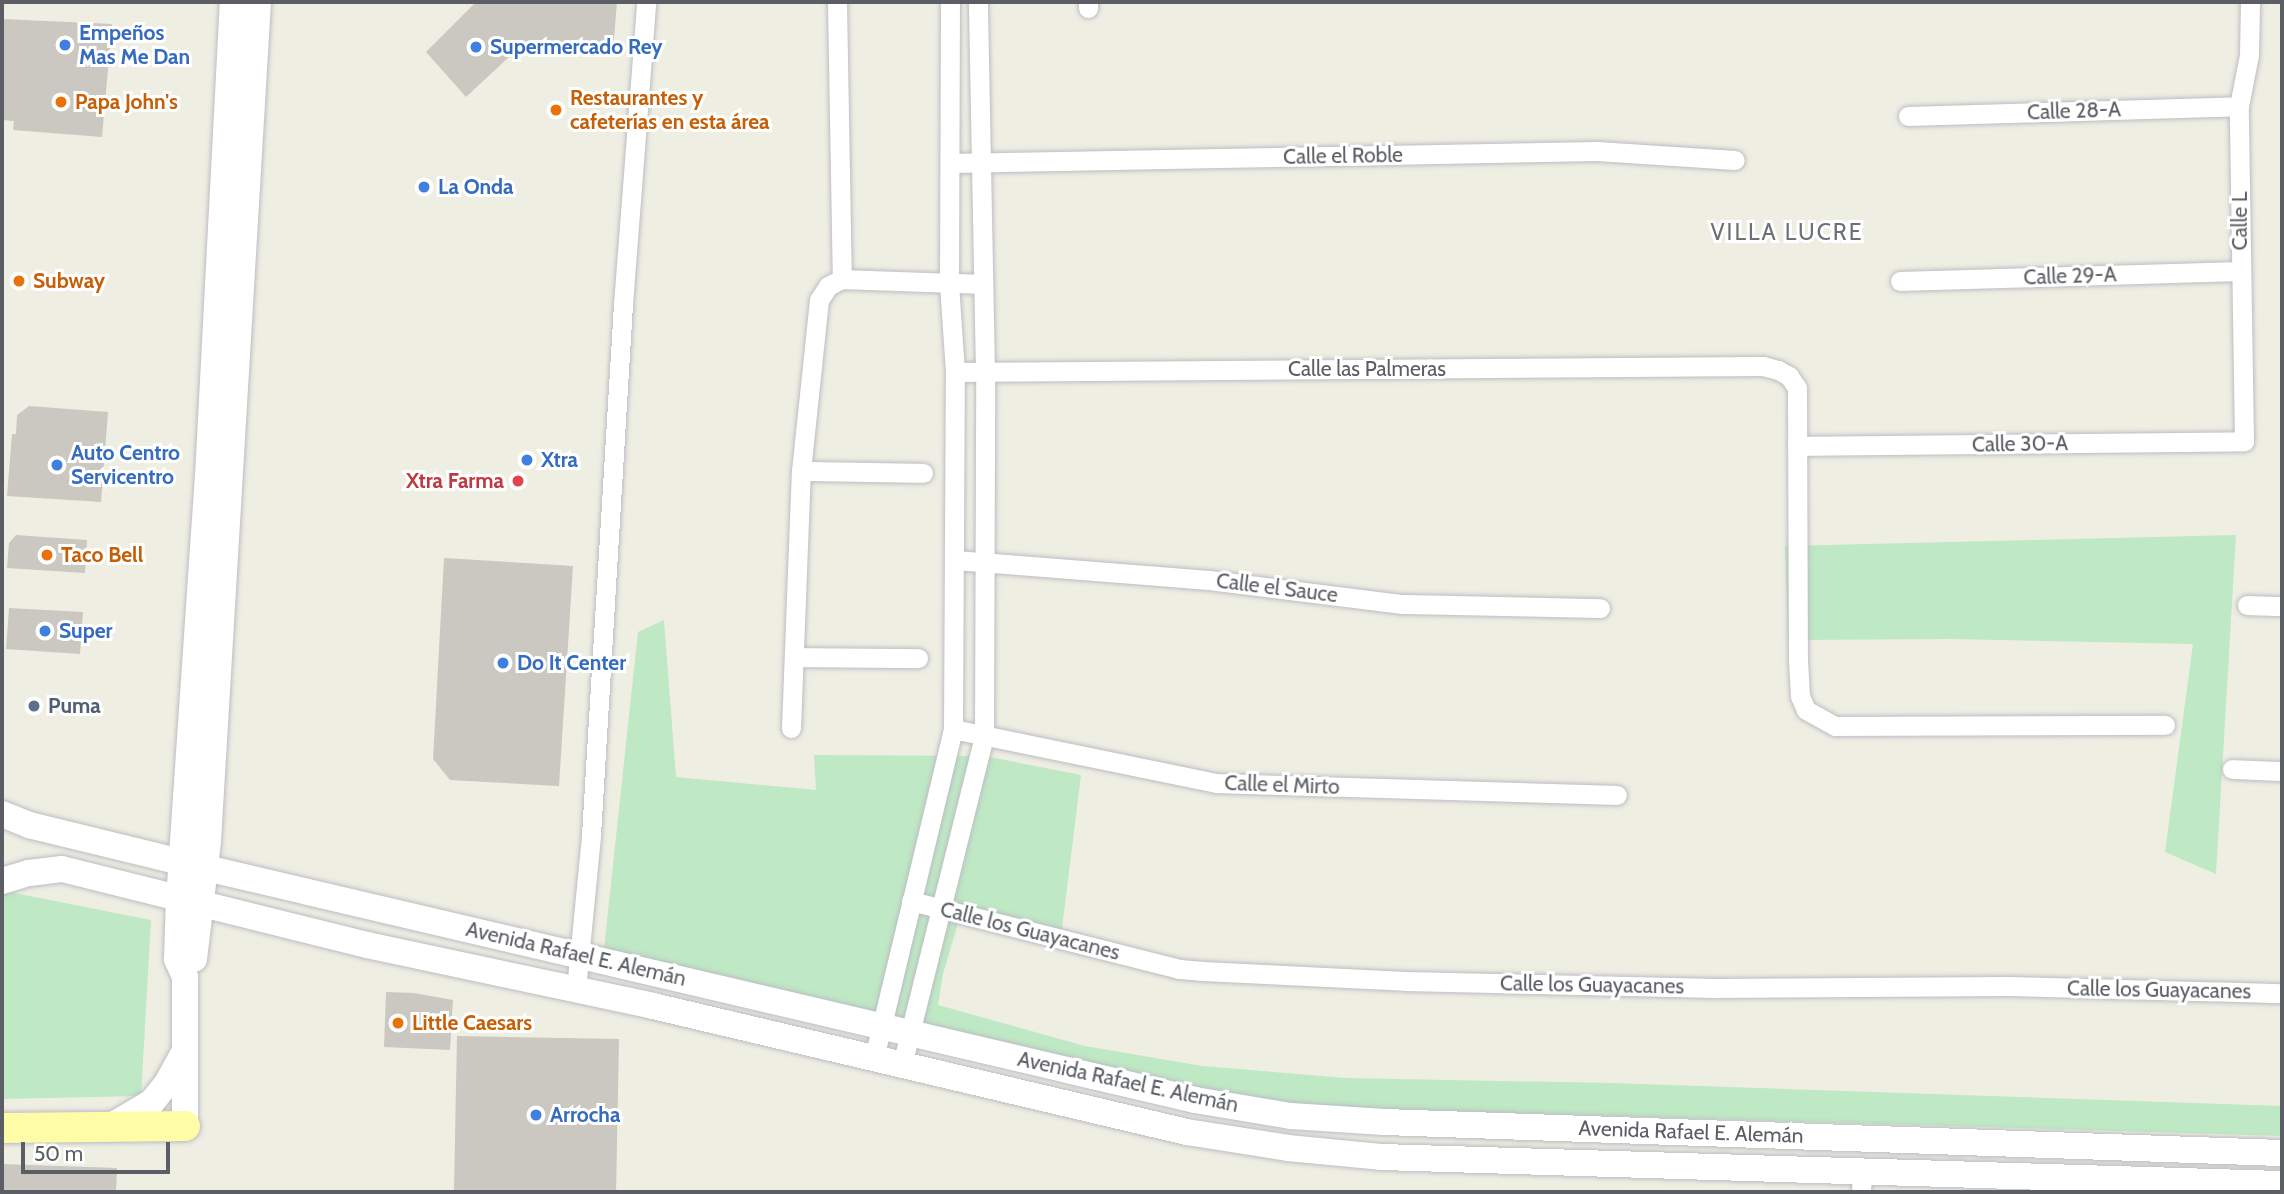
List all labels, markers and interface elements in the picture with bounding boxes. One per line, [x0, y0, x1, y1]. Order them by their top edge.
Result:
place label: Empeños Mas Me Dan [79, 20, 190, 70]
place label: Supermercado Rey [490, 34, 663, 60]
marker: Empeños Mas Me Dan [57, 37, 73, 53]
marker: Supermercado Rey [468, 39, 484, 55]
place label: Restaurantes y cafeterías en esta área [570, 85, 770, 135]
place label: Papa John's [75, 89, 178, 115]
marker: Papa John's [53, 94, 69, 110]
street label: Calle 28-A [2027, 97, 2121, 125]
marker: Restaurantes y cafeterías en esta área [548, 102, 564, 118]
street label: Calle el Roble [1283, 142, 1403, 170]
place label: La Onda [438, 174, 514, 200]
marker: La Onda [416, 179, 432, 195]
street label: Calle L [2227, 192, 2253, 250]
district label: VILLA LUCRE [1712, 218, 1862, 246]
street label: Calle 29-A [2023, 262, 2117, 290]
place label: Subway [33, 268, 105, 294]
marker: Subway [11, 273, 27, 289]
street label: Calle las Palmeras [1288, 356, 1446, 382]
street label: Calle 30-A [1972, 431, 2068, 457]
place label: Auto Centro Servicentro [71, 440, 180, 490]
place label: Xtra [541, 447, 578, 473]
marker: Xtra [519, 452, 535, 468]
marker: Auto Centro Servicentro [49, 457, 65, 473]
place label: Xtra Farma [406, 468, 504, 494]
marker: Xtra Farma [510, 473, 526, 489]
place label: Taco Bell [61, 542, 143, 568]
marker: Taco Bell [39, 547, 55, 563]
street label: Calle el Sauce [1215, 568, 1339, 608]
place label: Super [59, 618, 112, 644]
marker: Super [37, 623, 53, 639]
place label: Do It Center [517, 650, 626, 676]
marker: Do It Center [495, 655, 511, 671]
place label: Puma [48, 693, 101, 719]
marker: Puma [26, 698, 42, 714]
street label: Calle el Mirto [1224, 770, 1340, 800]
street label: Calle los Guayacanes [938, 897, 1122, 965]
street label: Avenida Rafael E. Alemán [464, 916, 688, 992]
street label: Calle los Guayacanes [1500, 971, 1684, 999]
street label: Calle los Guayacanes [2067, 976, 2251, 1004]
place label: Little Caesars [412, 1010, 532, 1036]
marker: Little Caesars [390, 1015, 406, 1031]
street label: Avenida Rafael E. Alemán [1015, 1046, 1241, 1118]
place label: Arrocha [550, 1102, 620, 1128]
marker: Arrocha [528, 1107, 544, 1123]
street label: Avenida Rafael E. Alemán [1578, 1115, 1804, 1149]
scale bar [24, 1128, 173, 1172]
text: 50 m [34, 1141, 83, 1166]

